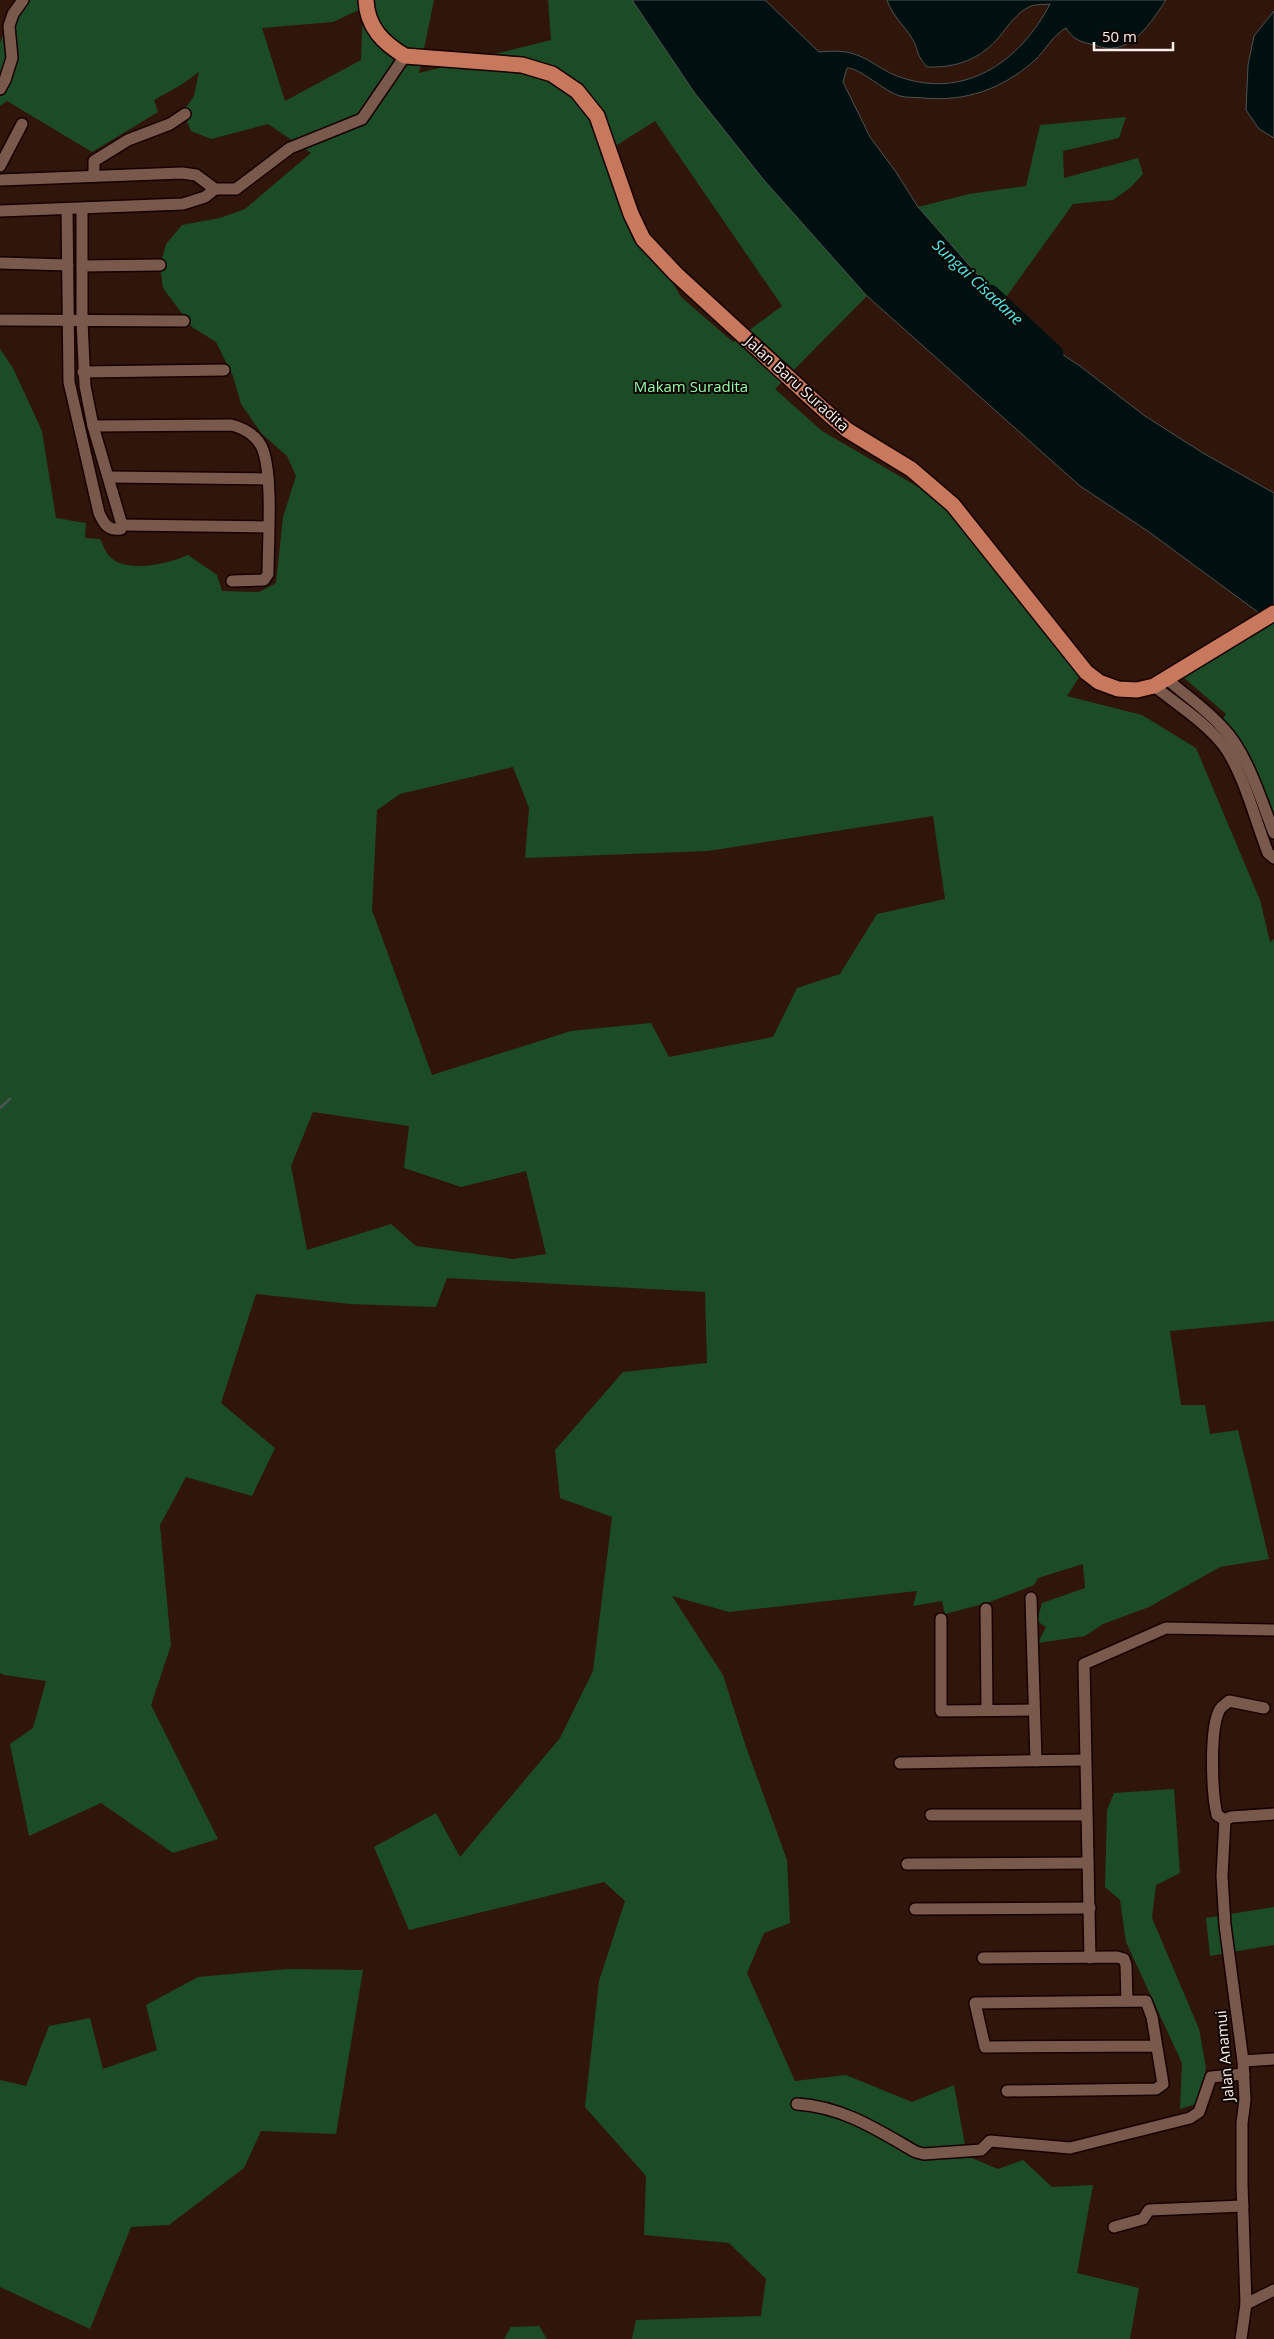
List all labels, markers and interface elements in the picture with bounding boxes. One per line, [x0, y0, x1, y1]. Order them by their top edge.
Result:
scale bar [1094, 20, 1173, 52]
text: 50 m [1102, 26, 1137, 46]
water label: Sungai Cisadane [928, 234, 1028, 330]
street label: Jalan Baru Suradita [740, 330, 854, 435]
park label: Makam Suradita [634, 376, 748, 396]
street label: Jalan Anamui [1210, 2010, 1238, 2105]

